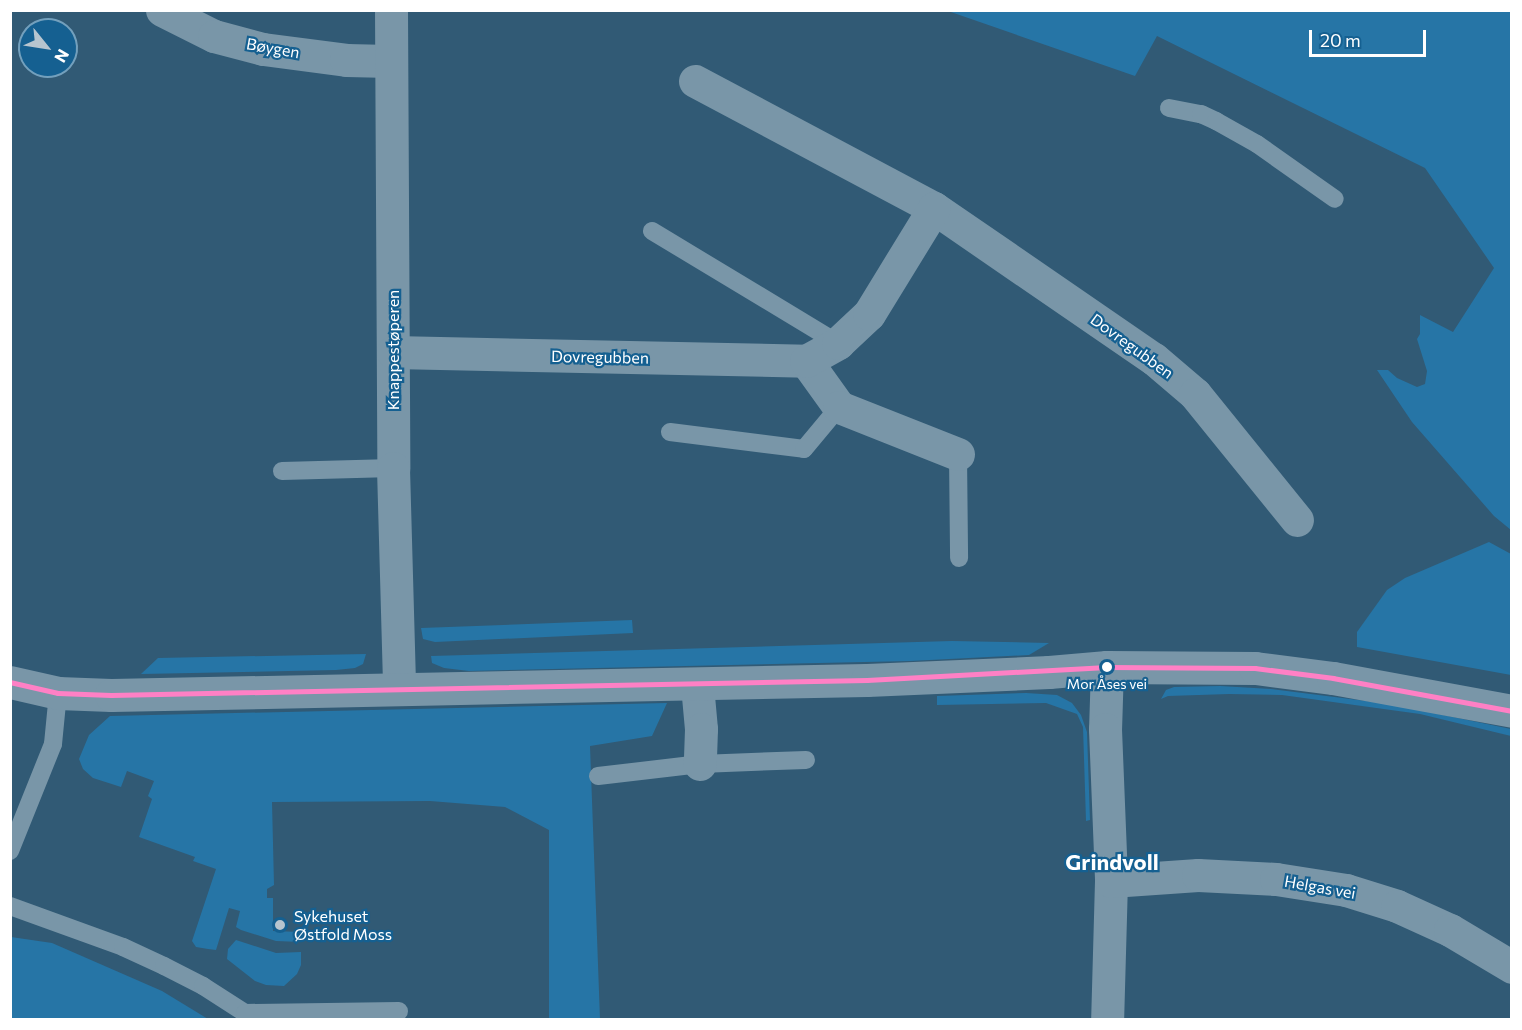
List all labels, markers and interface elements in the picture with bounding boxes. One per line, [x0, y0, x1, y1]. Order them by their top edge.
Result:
north arrow [18, 18, 78, 78]
scale bar [1312, 18, 1429, 56]
text: 20 m [1320, 29, 1361, 51]
street label: Bøygen [245, 34, 301, 62]
text: N [51, 46, 74, 66]
street label: Knappestøperen [383, 290, 403, 410]
street label: Dovregubben [1087, 309, 1177, 383]
street label: Dovregubben [551, 347, 649, 367]
marker: Mor Åses vei [1101, 661, 1113, 673]
place label: Mor Åses vei [1067, 676, 1147, 692]
district label: Grindvoll [1065, 849, 1159, 875]
street label: Helgas vei [1283, 871, 1357, 903]
place label: Sykehuset Østfold Moss [294, 906, 392, 944]
marker: Sykehuset Østfold Moss [271, 916, 289, 934]

